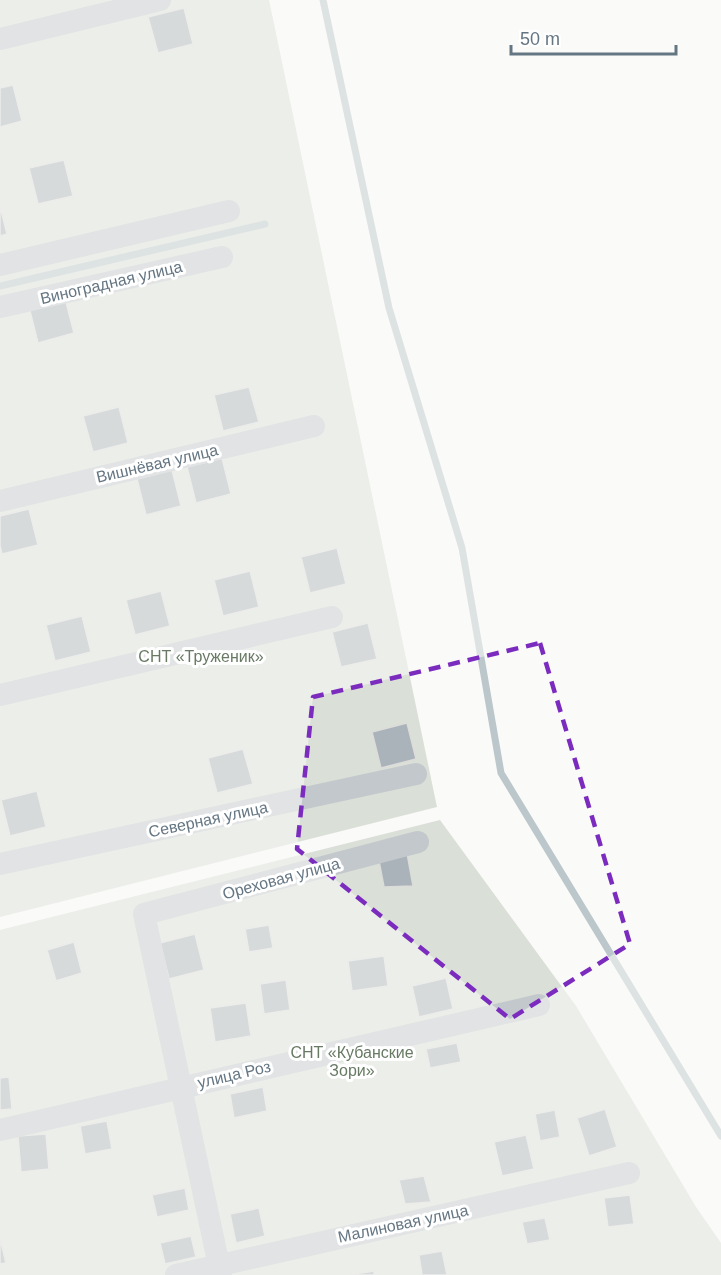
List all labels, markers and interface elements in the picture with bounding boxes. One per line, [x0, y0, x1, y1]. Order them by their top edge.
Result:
scale bar [511, 18, 676, 56]
text: 50 m [520, 29, 560, 49]
street label: Виноградная улица [38, 258, 184, 307]
street label: Вишнёвая улица [95, 441, 220, 486]
park label: СНТ «Труженик» [138, 648, 264, 665]
street label: Северная улица [147, 799, 269, 840]
street label: Ореховая улица [221, 855, 342, 902]
park label: СНТ «Кубанские Зори» [290, 1044, 414, 1079]
street label: улица Роз [196, 1058, 272, 1091]
street label: Малиновая улица [336, 1201, 470, 1246]

